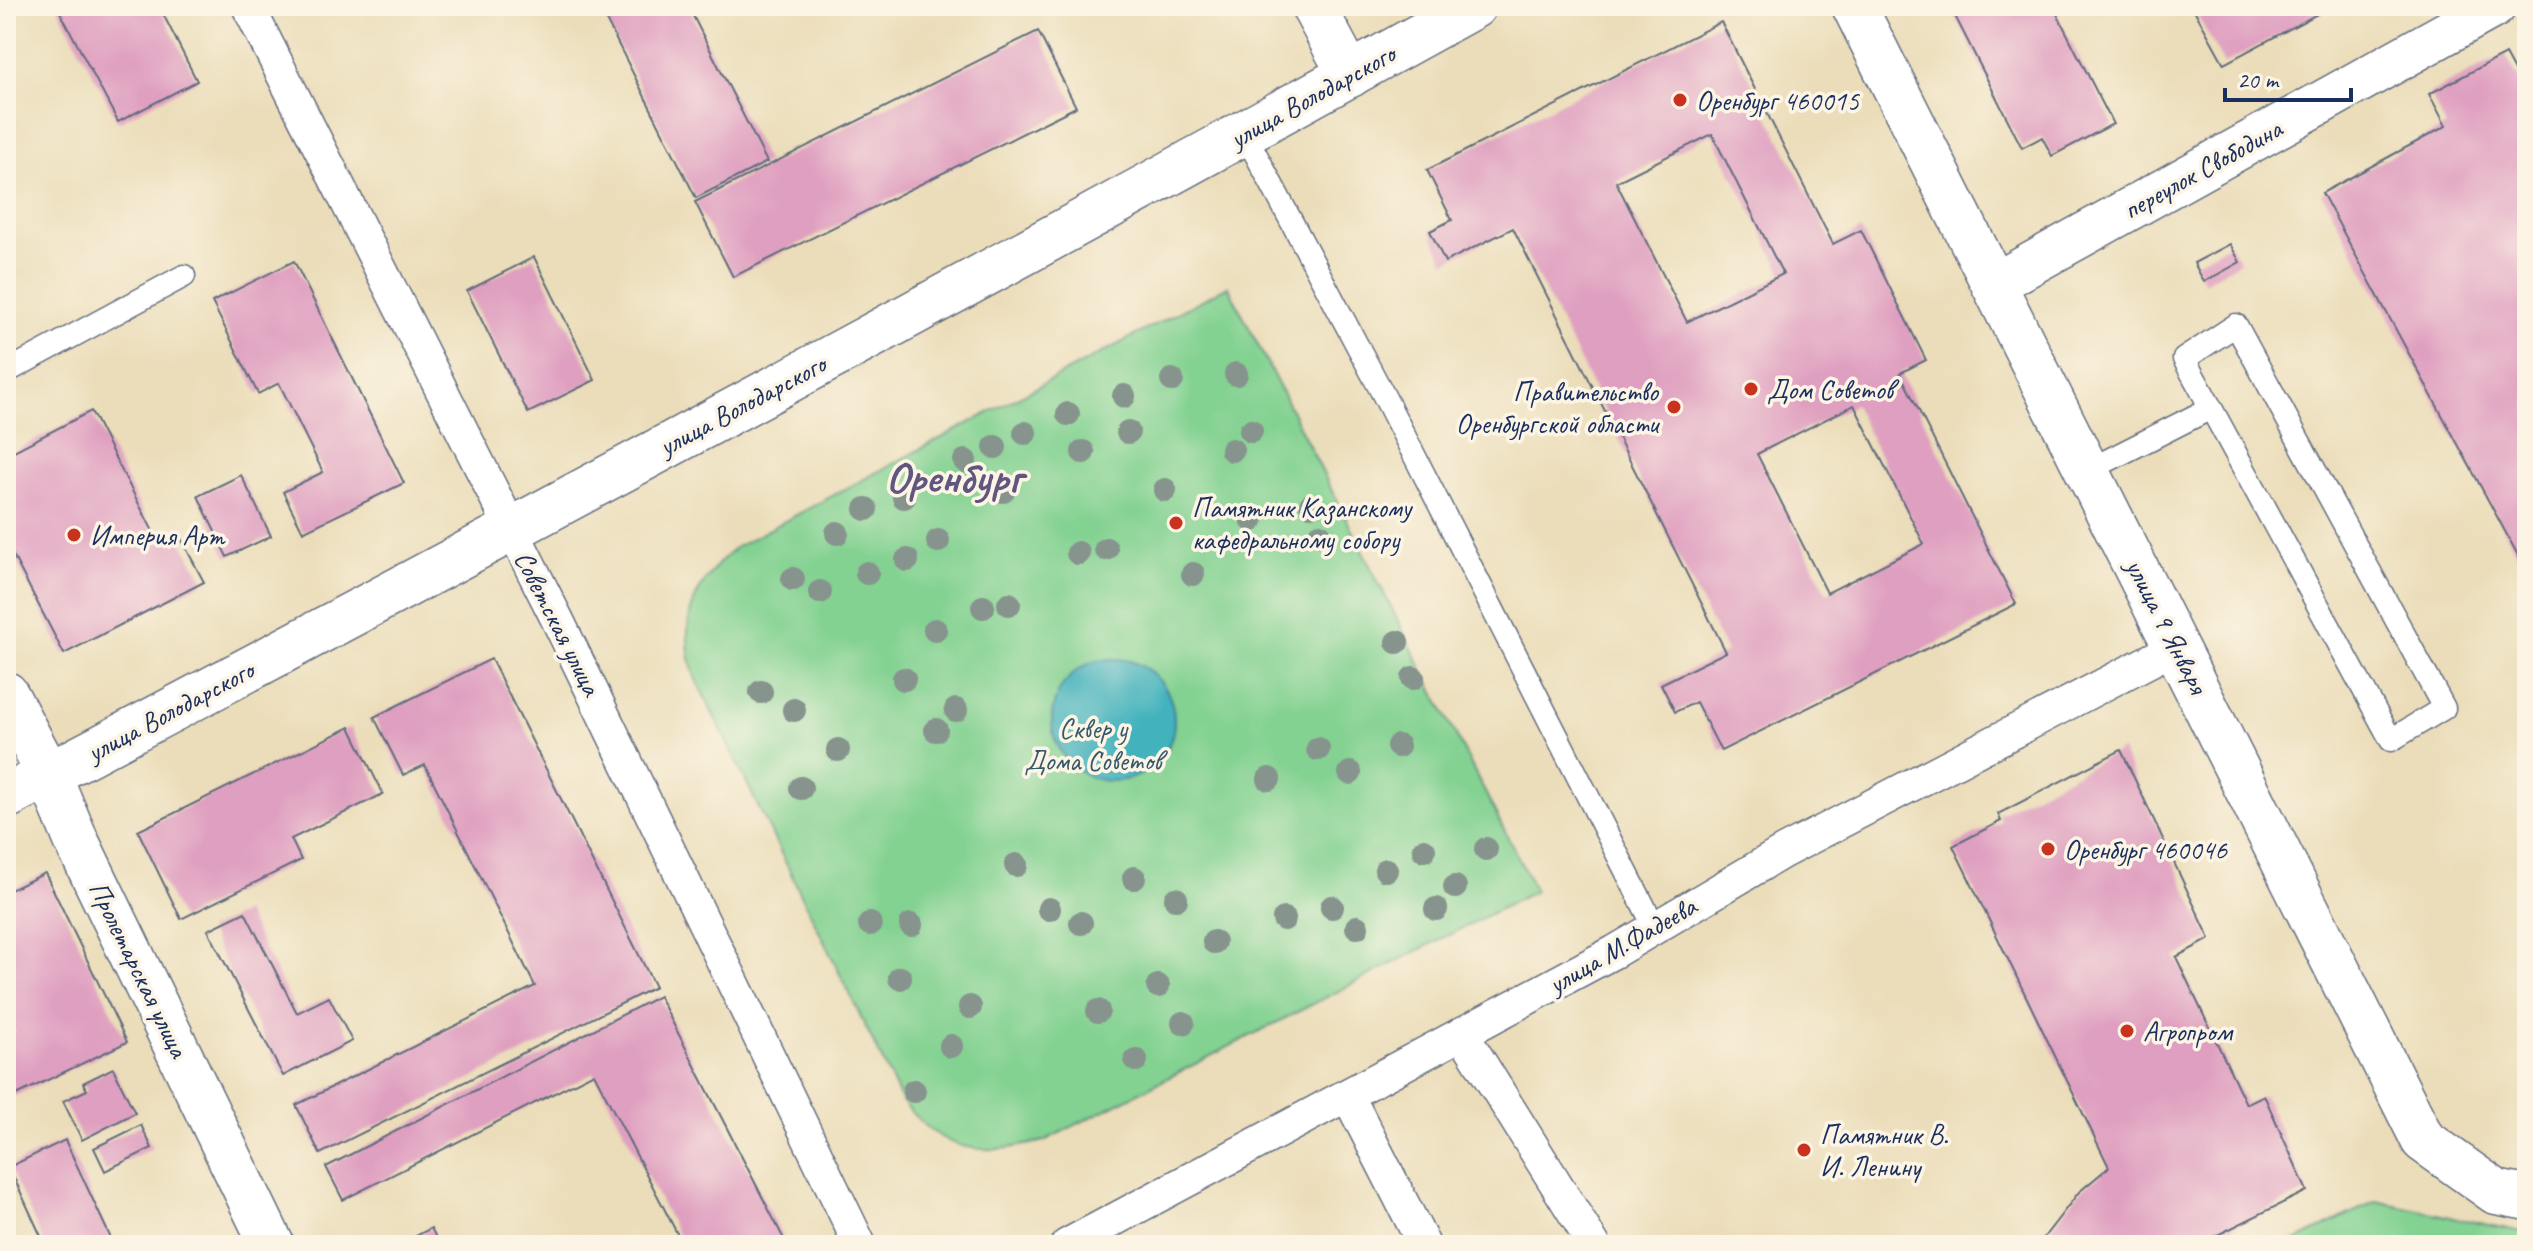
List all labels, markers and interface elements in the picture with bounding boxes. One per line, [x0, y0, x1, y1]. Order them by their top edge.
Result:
street label: улица Володарского [1221, 35, 1404, 157]
scale bar [2225, 52, 2351, 102]
text: 20 m [2237, 65, 2280, 95]
place label: Оренбург 460015 [1696, 83, 1860, 118]
marker: Оренбург 460015 [1671, 91, 1689, 109]
street label: переулок Свободина [2116, 110, 2289, 227]
street label: улица Володарского [651, 345, 834, 465]
place label: Дом Советов [1767, 372, 1900, 407]
place label: Правительство Оренбургской области [1456, 374, 1661, 441]
marker: Дом Советов [1742, 380, 1760, 398]
marker: Правительство Оренбургской области [1665, 398, 1683, 416]
district label: Оренбург [886, 450, 1028, 505]
place label: Памятник Казанскому кафедральному собору [1192, 490, 1413, 557]
marker: Памятник Казанскому кафедральному собору [1167, 514, 1185, 532]
place label: Империя Арт [90, 518, 226, 553]
marker: Империя Арт [65, 526, 83, 544]
street label: Советская улица [507, 545, 610, 703]
street label: улица 9 Января [2117, 551, 2217, 701]
street label: улица Володарского [79, 651, 262, 771]
park label: Сквер у Дома Советов [1024, 711, 1168, 778]
place label: Оренбург 460046 [2064, 832, 2228, 867]
marker: Оренбург 460046 [2039, 840, 2057, 858]
street label: Пролетарская улица [81, 875, 197, 1064]
street label: улица М.Фадеева [1540, 888, 1704, 1002]
place label: Агропром [2143, 1014, 2234, 1049]
marker: Агропром [2118, 1022, 2136, 1040]
place label: Памятник В. И. Ленину [1820, 1117, 1949, 1184]
marker: Памятник В. И. Ленину [1795, 1141, 1813, 1159]

